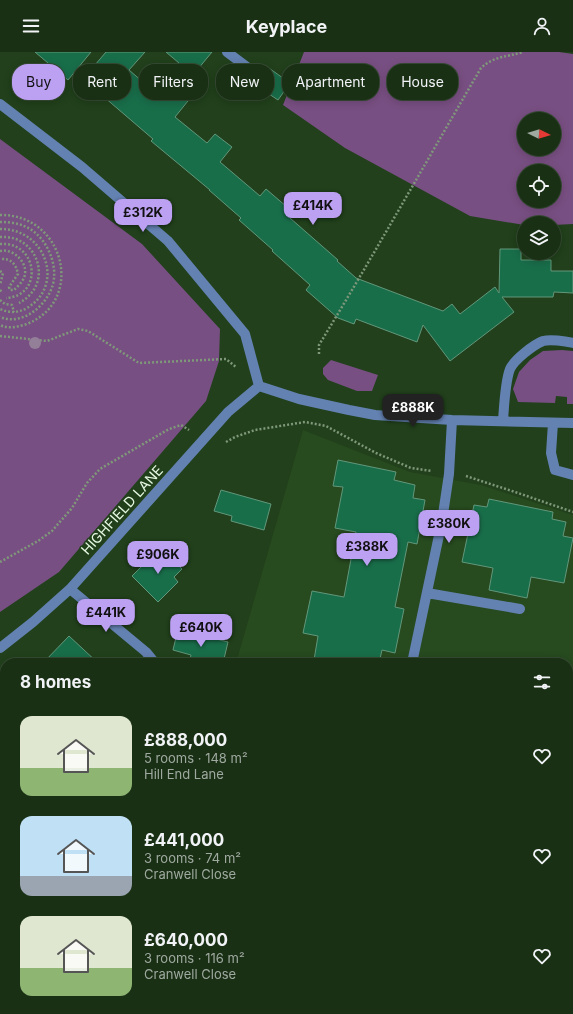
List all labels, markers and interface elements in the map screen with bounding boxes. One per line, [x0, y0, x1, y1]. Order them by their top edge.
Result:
icon: menu [20, 15, 42, 37]
icon: person [531, 15, 553, 37]
text: Keyplace [246, 16, 327, 37]
chip: Buy [12, 64, 65, 100]
chip: Rent [73, 64, 131, 100]
chip: Filters [139, 64, 208, 100]
chip: New [216, 64, 274, 100]
chip: Apartment [282, 64, 379, 100]
chip: House [387, 64, 458, 100]
north arrow [517, 112, 561, 156]
map controls [517, 112, 561, 260]
button: locate [517, 164, 561, 208]
pin: £414K [285, 192, 341, 226]
text: £414K [293, 197, 333, 213]
pin: £312K [115, 199, 171, 233]
text: £312K [123, 204, 163, 220]
button: layers [517, 216, 561, 260]
pin: £888K [385, 394, 441, 428]
text: £888K [391, 399, 435, 415]
street label: HIGHFIELD LANE [77, 462, 166, 558]
pin: £380K [421, 510, 477, 544]
text: £380K [427, 515, 471, 531]
pin: £388K [339, 533, 395, 567]
text: £388K [346, 538, 388, 554]
pin: £906K [130, 541, 186, 575]
text: £906K [136, 546, 180, 562]
pin: £441K [78, 599, 134, 633]
text: £441K [86, 604, 126, 620]
pin: £640K [173, 614, 229, 648]
text: £640K [179, 619, 223, 635]
icon: filters [531, 671, 553, 693]
text: 8 homes [20, 672, 91, 692]
text: £888,000 [144, 730, 227, 750]
icon: home [52, 732, 100, 780]
icon: heart [531, 745, 553, 767]
text: 5 rooms · 148 m² [144, 750, 248, 766]
text: Hill End Lane [144, 766, 224, 782]
text: £441,000 [144, 830, 224, 850]
icon: home [52, 832, 100, 880]
icon: heart [531, 845, 553, 867]
text: 3 rooms · 74 m² [144, 850, 241, 866]
text: Cranwell Close [144, 866, 236, 882]
text: £640,000 [144, 930, 228, 950]
icon: home [52, 932, 100, 980]
icon: heart [531, 945, 553, 967]
text: 3 rooms · 116 m² [144, 950, 245, 966]
text: Cranwell Close [144, 966, 236, 982]

